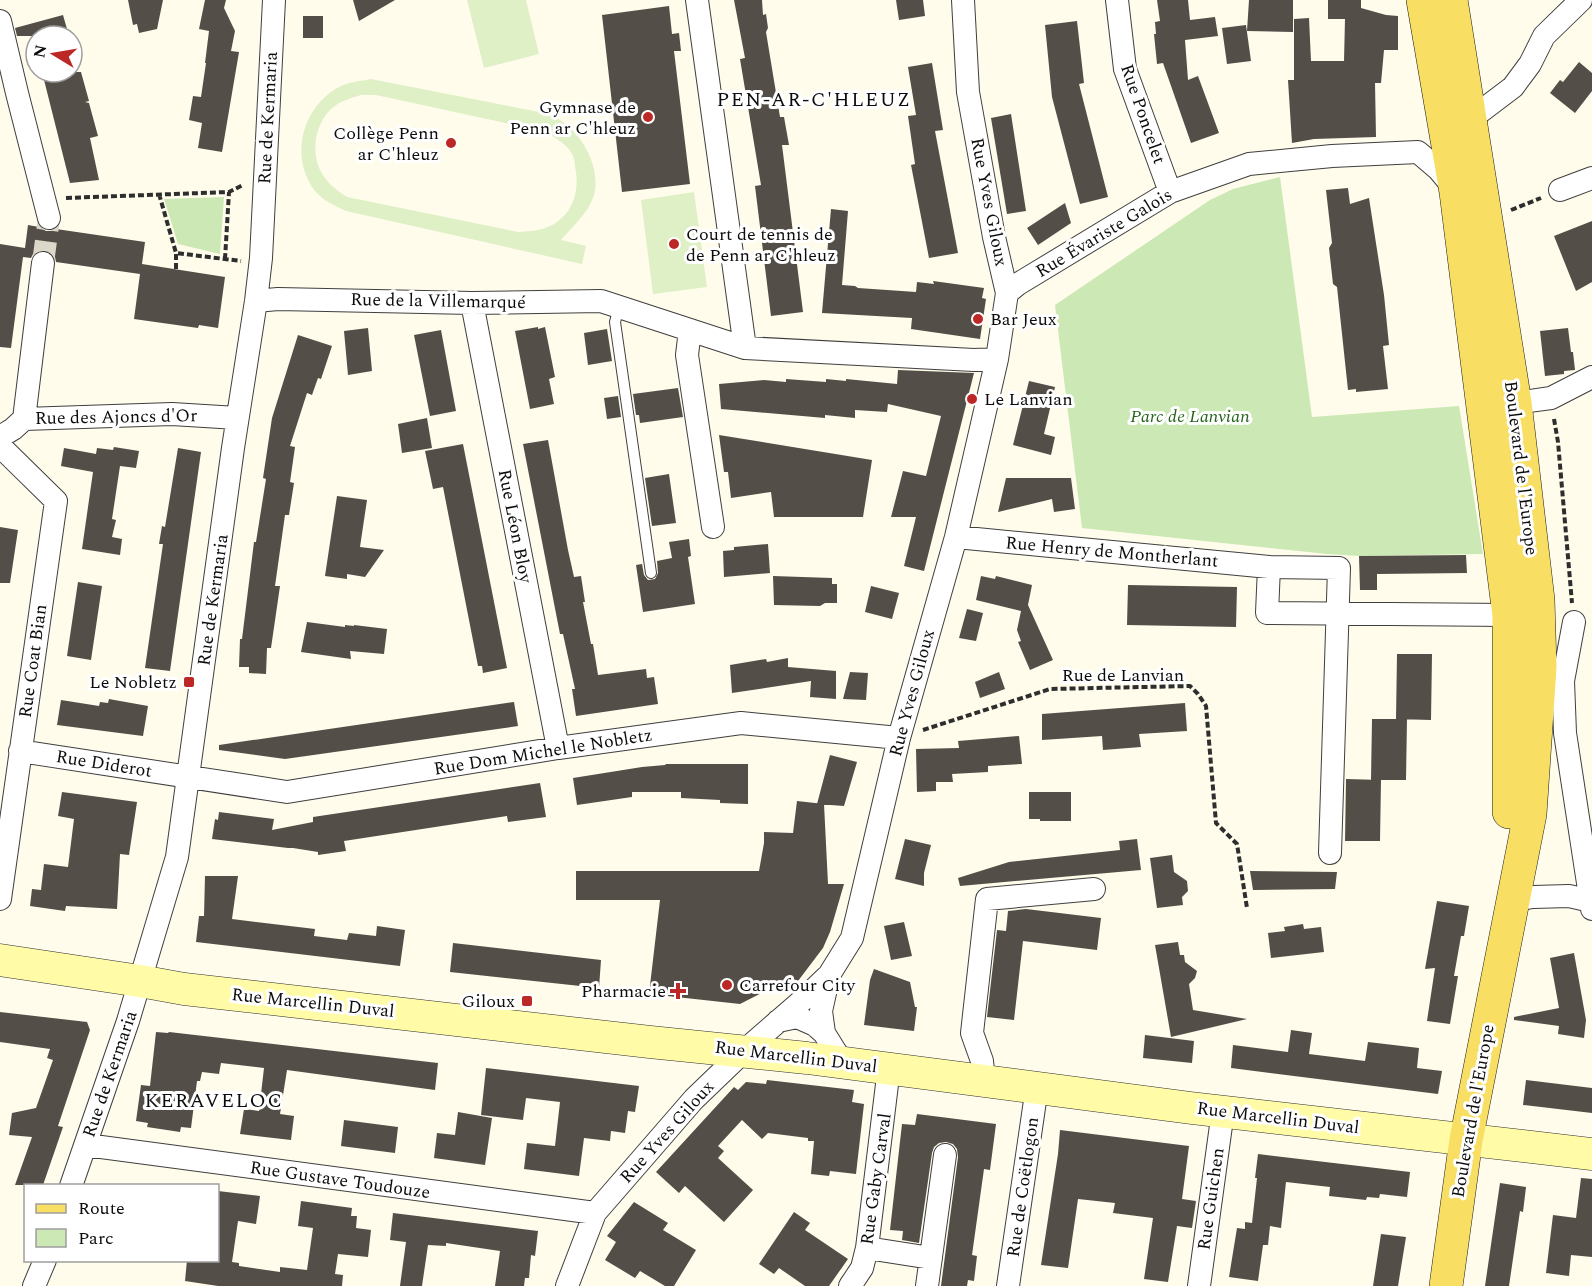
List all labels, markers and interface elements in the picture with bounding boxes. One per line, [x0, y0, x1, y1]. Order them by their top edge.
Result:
north arrow [24, 24, 84, 84]
text: N [27, 43, 53, 60]
street label: Rue de Kermaria [251, 51, 285, 185]
street label: Rue Poncelet [1113, 60, 1173, 168]
district label: PEN-AR-C'HLEUZ [716, 85, 912, 115]
place label: Gymnase de Penn ar C'hleuz [509, 94, 636, 142]
marker: Gymnase de Penn ar C'hleuz [641, 110, 655, 124]
place label: Collège Penn ar C'hleuz [333, 120, 439, 168]
street label: Rue Yves Giloux [963, 135, 1015, 269]
marker: Collège Penn ar C'hleuz [444, 136, 458, 150]
street label: Rue Évariste Galois [1030, 181, 1178, 285]
place label: Court de tennis de de Penn ar C'hleuz [686, 221, 836, 269]
marker: Court de tennis de de Penn ar C'hleuz [667, 237, 681, 251]
street label: Rue de la Villemarqué [350, 286, 526, 316]
place label: Bar Jeux [990, 306, 1057, 333]
marker: Bar Jeux [971, 312, 985, 326]
street label: Boulevard de l'Europe [1497, 379, 1545, 557]
place label: Le Lanvian [984, 386, 1073, 413]
marker: Le Lanvian [965, 392, 979, 406]
street label: Rue des Ajoncs d'Or [35, 402, 197, 432]
park label: Parc de Lanvian [1130, 403, 1250, 430]
street label: Rue Léon Bloy [491, 467, 540, 587]
street label: Rue Henry de Montherlant [1004, 529, 1220, 575]
street label: Rue de Kermaria [190, 532, 236, 668]
street label: Rue Coat Bian [12, 602, 54, 720]
street label: Rue Yves Giloux [882, 626, 942, 760]
street label: Rue de Lanvian [1062, 662, 1184, 689]
place label: Le Nobletz [89, 669, 177, 696]
marker: Le Nobletz [182, 675, 196, 689]
street label: Rue Dom Michel le Nobletz [432, 721, 654, 783]
street label: Rue Diderot [54, 743, 154, 785]
place label: Carrefour City [739, 972, 857, 999]
place label: Pharmacie [581, 978, 666, 1005]
marker: Carrefour City [720, 978, 734, 992]
street label: Rue Marcellin Duval [230, 981, 396, 1025]
marker: Pharmacie [671, 984, 685, 998]
place label: Giloux [462, 988, 515, 1015]
marker: Giloux [520, 994, 534, 1008]
street label: Rue de Kermaria [76, 1007, 144, 1141]
street label: Boulevard de l'Europe [1444, 1022, 1502, 1200]
street label: Rue Marcellin Duval [713, 1034, 879, 1080]
street label: Rue Yves Giloux [613, 1074, 721, 1190]
district label: KERAVELOC [145, 1086, 283, 1116]
street label: Rue Marcellin Duval [1195, 1095, 1361, 1141]
street label: Rue Gaby Carval [853, 1111, 899, 1247]
street label: Rue de Coëtlogon [1000, 1115, 1046, 1259]
street label: Rue Guichen [1190, 1146, 1232, 1252]
street label: Rue Gustave Toudouze [248, 1154, 432, 1206]
legend [24, 1184, 219, 1262]
text: Route [78, 1195, 125, 1222]
text: Parc [78, 1225, 114, 1252]

